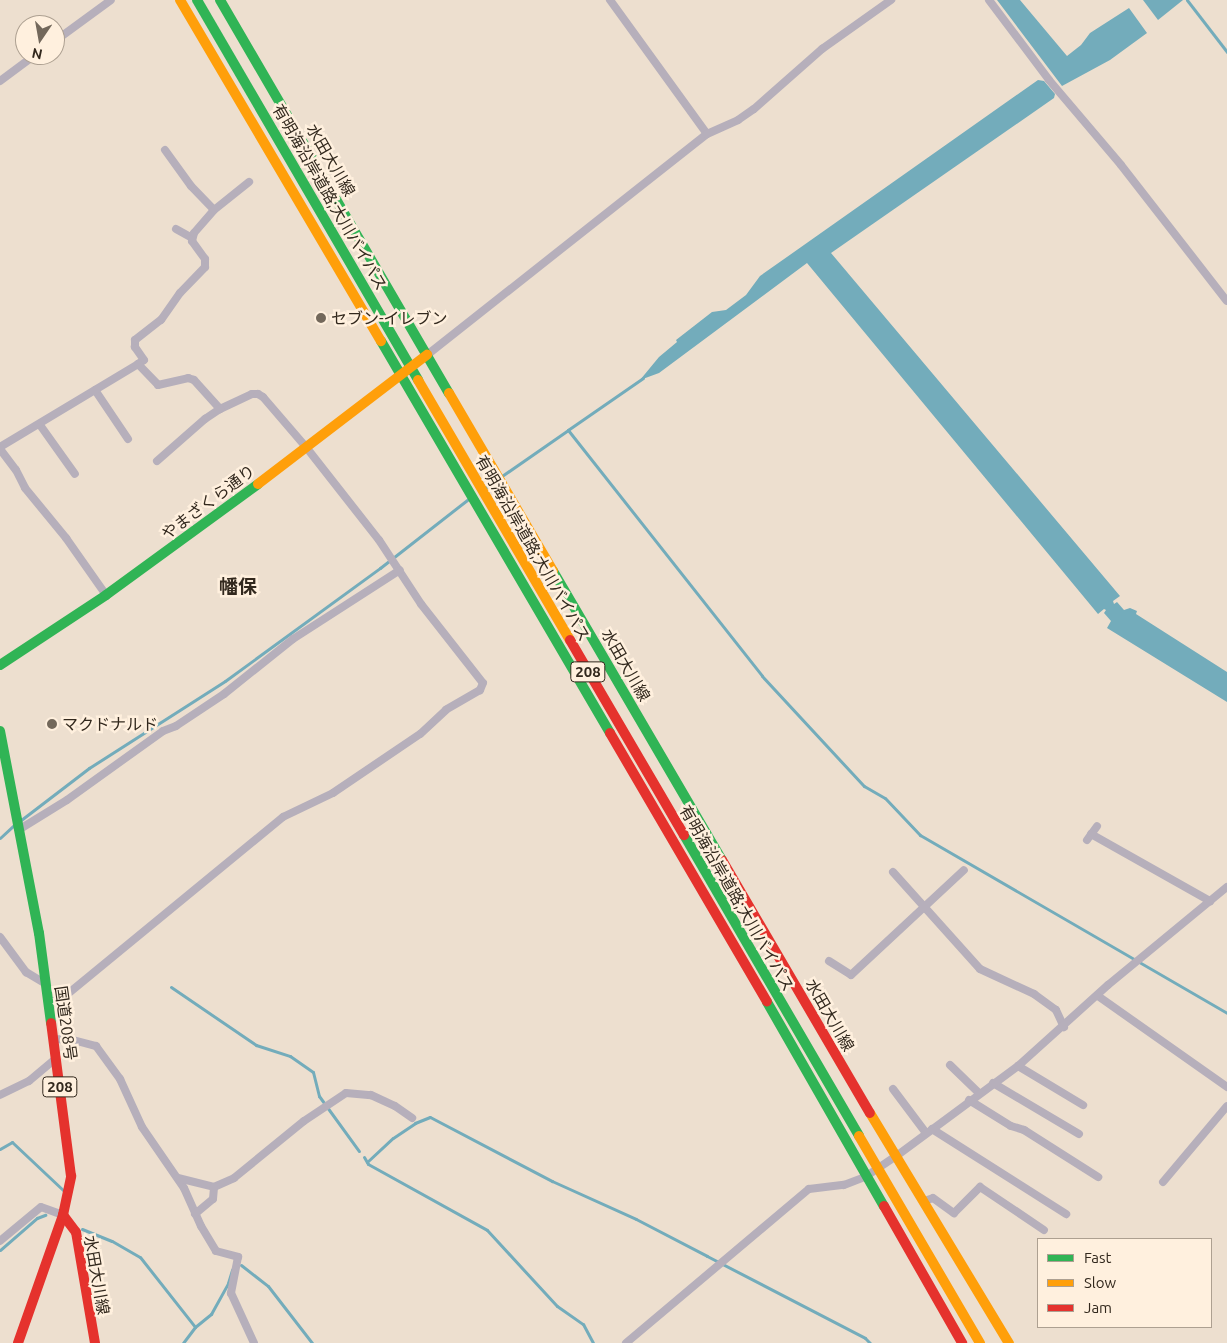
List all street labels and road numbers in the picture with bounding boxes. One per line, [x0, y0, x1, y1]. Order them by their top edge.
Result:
street label: 有明海沿岸道路;大川バイパス [269, 100, 391, 294]
street label: 水田大川線 [303, 121, 359, 199]
street label: 有明海沿岸道路;大川バイパス [472, 451, 594, 645]
street label: やまざくら通り [157, 461, 259, 543]
street label: 水田大川線 [598, 626, 654, 704]
road number: 208 [569, 660, 607, 684]
street label: 有明海沿岸道路;大川バイパス [676, 801, 798, 995]
street label: 水田大川線 [802, 976, 858, 1054]
street label: 国道208号 [51, 984, 81, 1062]
road number: 208 [41, 1074, 79, 1100]
street label: 水田大川線 [81, 1234, 113, 1316]

